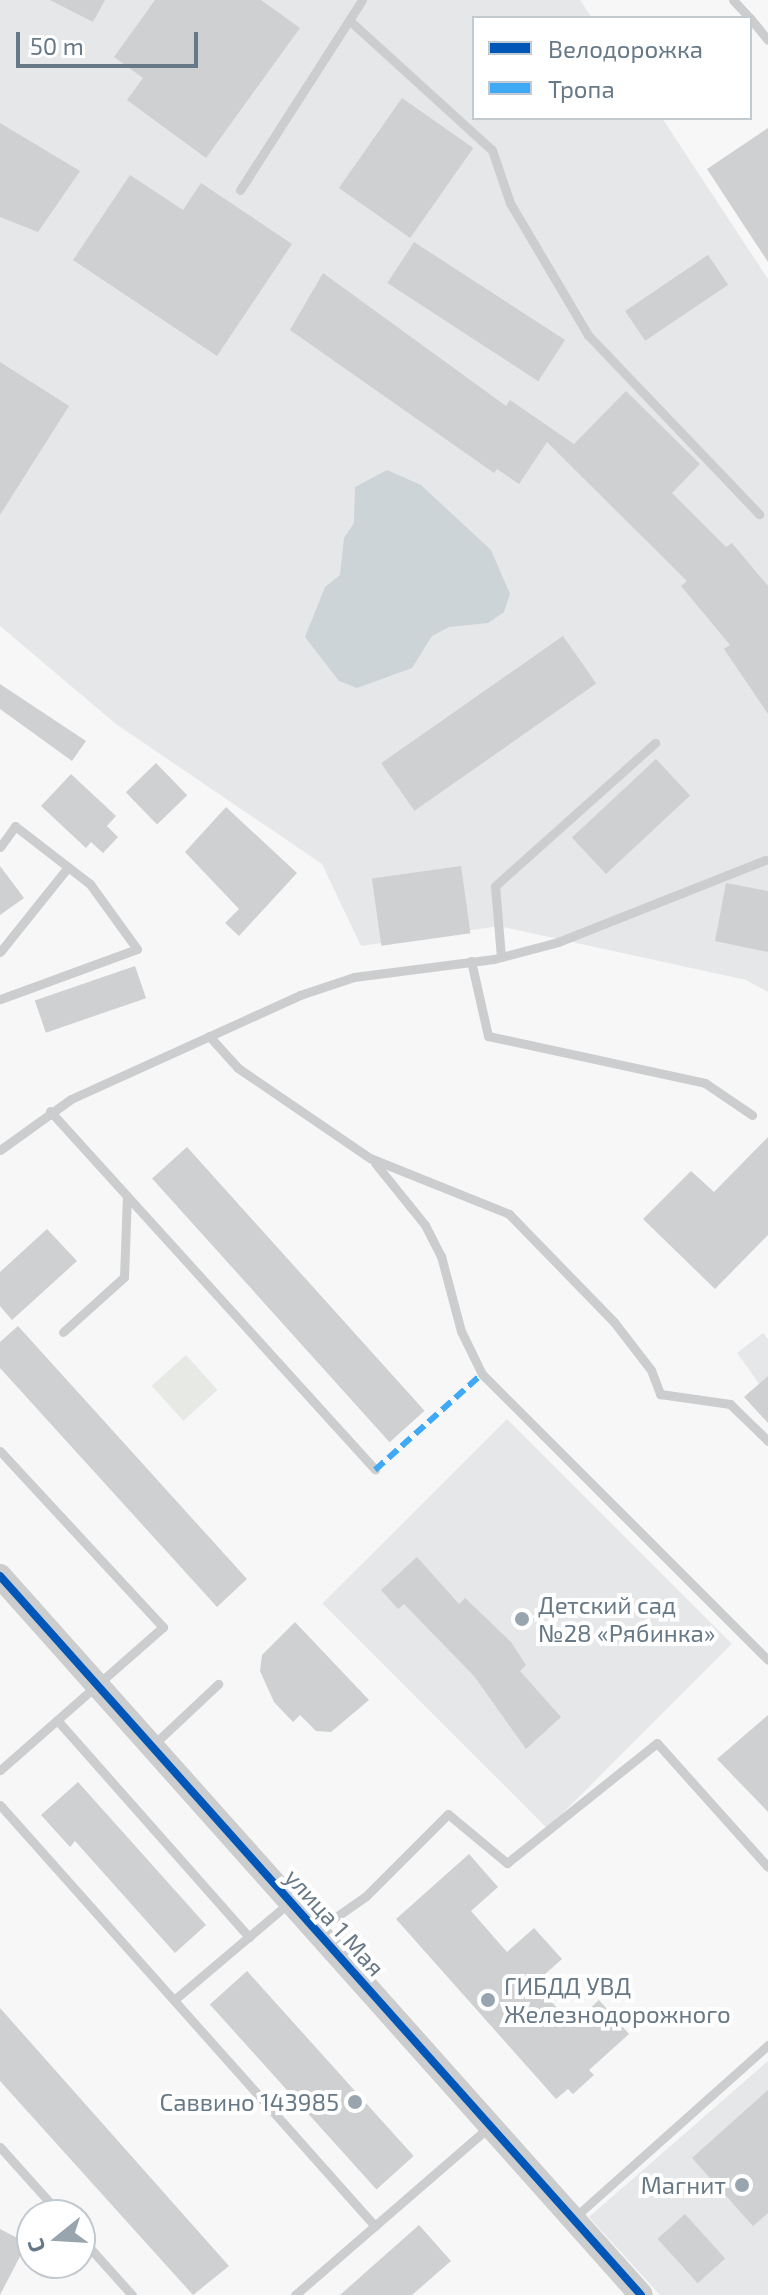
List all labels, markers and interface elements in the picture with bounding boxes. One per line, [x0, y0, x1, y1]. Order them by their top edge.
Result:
scale bar [20, 16, 202, 66]
legend [472, 16, 752, 120]
text: 50 m [30, 31, 84, 60]
text: Велодорожка [548, 34, 703, 63]
text: Тропа [548, 74, 615, 103]
place label: Детский сад №28 «Рябинка» [538, 1591, 715, 1647]
marker: Детский сад №28 «Рябинка» [513, 1610, 531, 1628]
street label: улица 1 Мая [279, 1862, 391, 1982]
place label: ГИБДД УВД Железнодорожного [504, 1972, 731, 2028]
marker: ГИБДД УВД Железнодорожного [479, 1991, 497, 2009]
place label: Саввино 143985 [160, 2088, 339, 2116]
marker: Саввино 143985 [346, 2093, 364, 2111]
place label: Магнит [641, 2171, 726, 2199]
marker: Магнит [733, 2176, 751, 2194]
north arrow [16, 2199, 96, 2279]
text: С [21, 2236, 49, 2256]

